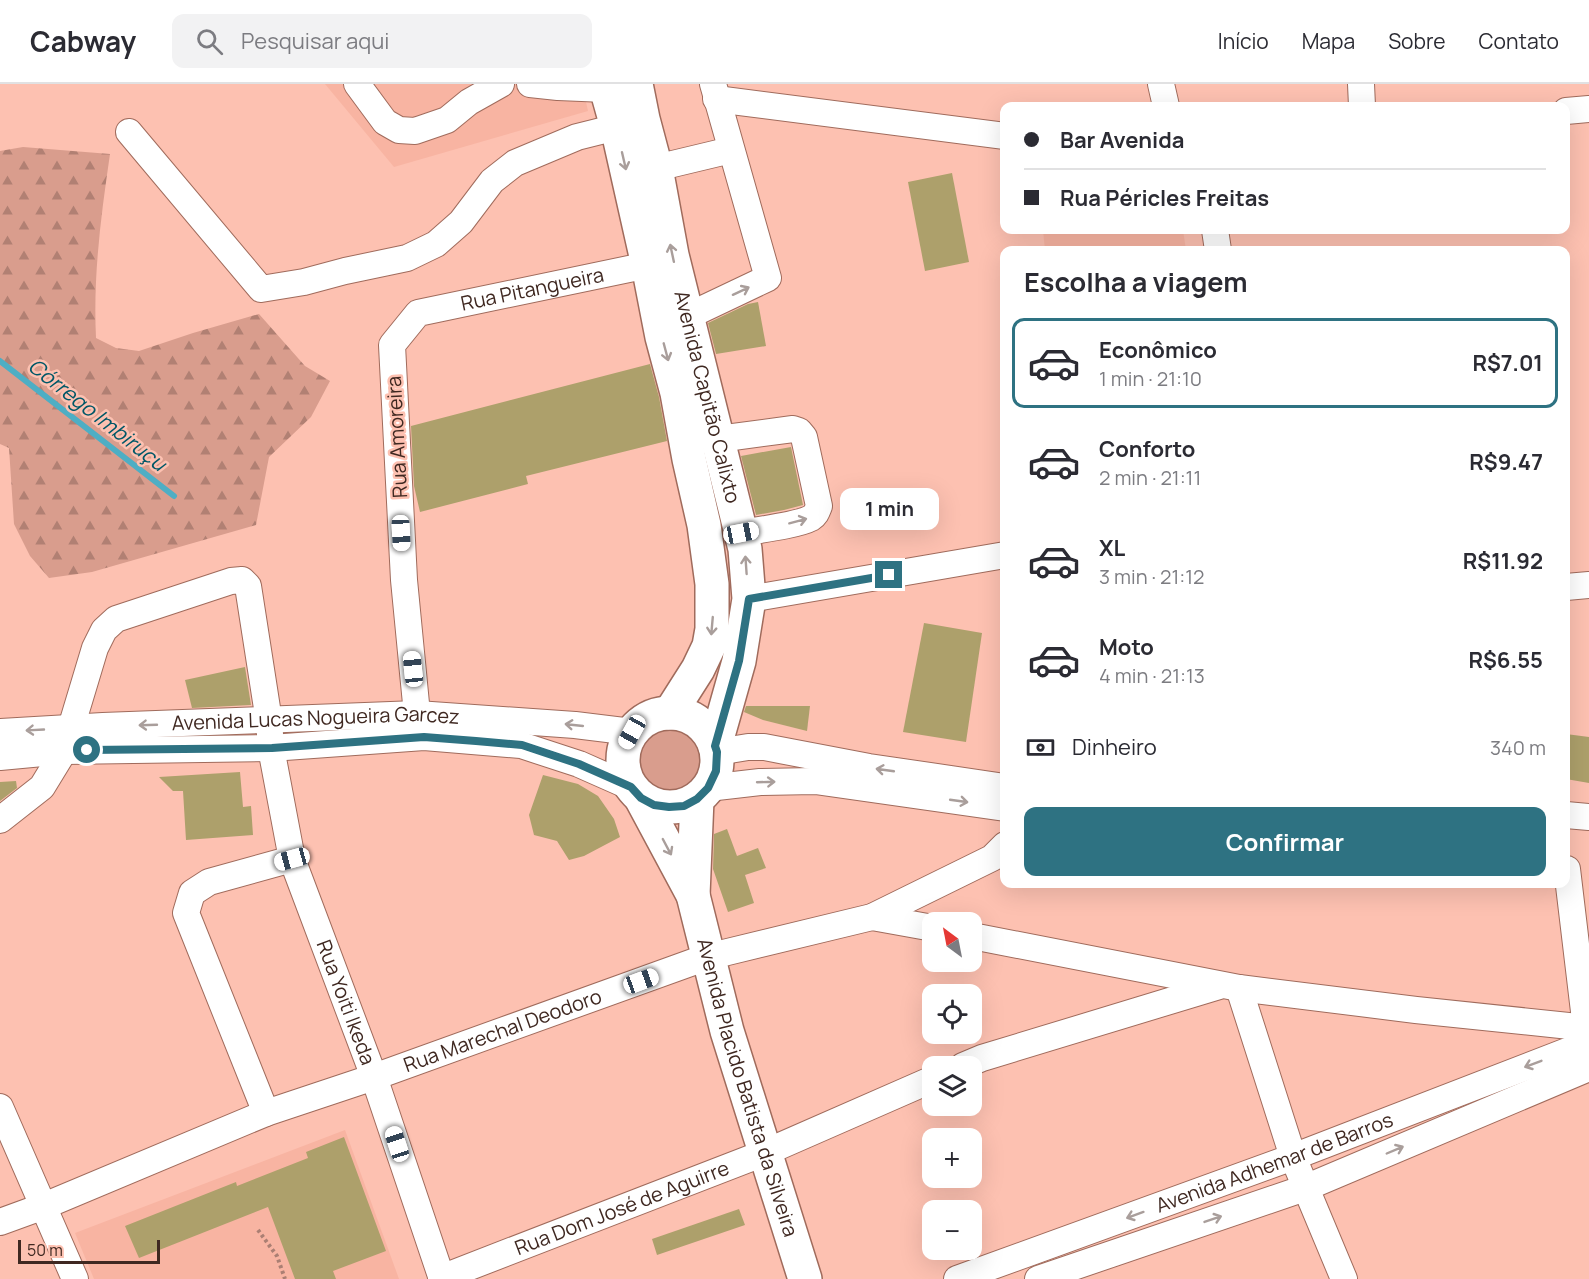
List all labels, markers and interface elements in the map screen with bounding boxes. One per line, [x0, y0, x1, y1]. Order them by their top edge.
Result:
search box [172, 14, 592, 68]
text: Cabway [30, 22, 136, 60]
icon: search [193, 25, 226, 58]
text: Pesquisar aqui [241, 26, 390, 56]
text: Início [1218, 27, 1269, 55]
text: Mapa [1302, 27, 1355, 55]
text: Sobre [1388, 27, 1446, 55]
text: Contato [1479, 27, 1559, 55]
text: Bar Avenida [1060, 125, 1184, 155]
one-way arrow [619, 151, 631, 170]
text: Rua Péricles Freitas [1060, 183, 1269, 213]
one-way arrow [666, 244, 678, 263]
street label: Rua Pitangueira [458, 261, 606, 317]
text: Escolha a viagem [1024, 263, 1247, 300]
one-way arrow [732, 284, 750, 296]
street label: Avenida Capitão Calixto [668, 288, 747, 506]
text: Econômico [1099, 335, 1217, 365]
icon: car [1027, 336, 1081, 390]
one-way arrow [660, 342, 672, 361]
text: R$7.01 [1473, 348, 1543, 378]
water label: Córrego Imbiruçu [23, 351, 174, 478]
text: 1 min · 21:10 [1099, 365, 1202, 392]
street label: Rua Amoreira [380, 375, 413, 499]
text: Conforto [1099, 434, 1195, 464]
icon: car [1027, 435, 1081, 489]
text: R$9.47 [1469, 447, 1543, 477]
text: 2 min · 21:11 [1099, 464, 1201, 491]
callout: 1 min [840, 488, 938, 530]
text: 1 min [865, 495, 914, 522]
car [391, 515, 411, 551]
one-way arrow [789, 515, 808, 527]
car [722, 521, 760, 545]
text: XL [1099, 533, 1125, 563]
icon: car [1027, 534, 1081, 588]
text: R$11.92 [1463, 546, 1543, 576]
one-way arrow [740, 556, 751, 576]
route end [875, 561, 902, 588]
text: 3 min · 21:12 [1099, 563, 1204, 590]
one-way arrow [706, 615, 717, 635]
text: Moto [1099, 632, 1154, 662]
icon: car [1027, 633, 1081, 687]
text: R$6.55 [1469, 645, 1543, 675]
car [402, 650, 424, 688]
text: 4 min · 21:13 [1099, 662, 1205, 689]
street label: Avenida Lucas Nogueira Garcez [171, 700, 461, 736]
car [615, 712, 649, 752]
one-way arrow [139, 719, 159, 730]
one-way arrow [564, 719, 584, 730]
one-way arrow [26, 725, 46, 736]
icon: cash [1024, 731, 1057, 764]
text: Dinheiro [1072, 732, 1157, 762]
text: 340 m [1490, 734, 1546, 761]
route start [73, 736, 100, 763]
one-way arrow [875, 764, 895, 775]
one-way arrow [755, 776, 775, 787]
one-way arrow [949, 796, 969, 807]
button: Confirmar [1024, 807, 1546, 876]
one-way arrow [662, 837, 673, 855]
car [272, 846, 312, 872]
north arrow [922, 912, 982, 972]
map controls [922, 912, 982, 1260]
street label: Avenida Placido Batista da Silveira [691, 935, 805, 1240]
street label: Rua Yoiti Ikeda [311, 936, 382, 1068]
car [621, 966, 661, 996]
street label: Rua Marechal Deodoro [400, 982, 605, 1078]
button: locate [922, 984, 982, 1044]
button: layers [922, 1056, 982, 1116]
one-way arrow [1525, 1059, 1543, 1070]
street label: Avenida Adhemar de Barros [1152, 1106, 1397, 1219]
car [383, 1124, 411, 1164]
button: + [922, 1128, 982, 1188]
one-way arrow [1385, 1144, 1404, 1155]
street label: Rua Dom José de Aguirre [511, 1154, 733, 1261]
button: − [922, 1200, 982, 1260]
one-way arrow [1126, 1210, 1145, 1221]
one-way arrow [1203, 1213, 1222, 1224]
scale bar [18, 1237, 160, 1264]
text: 50 m [27, 1239, 63, 1261]

